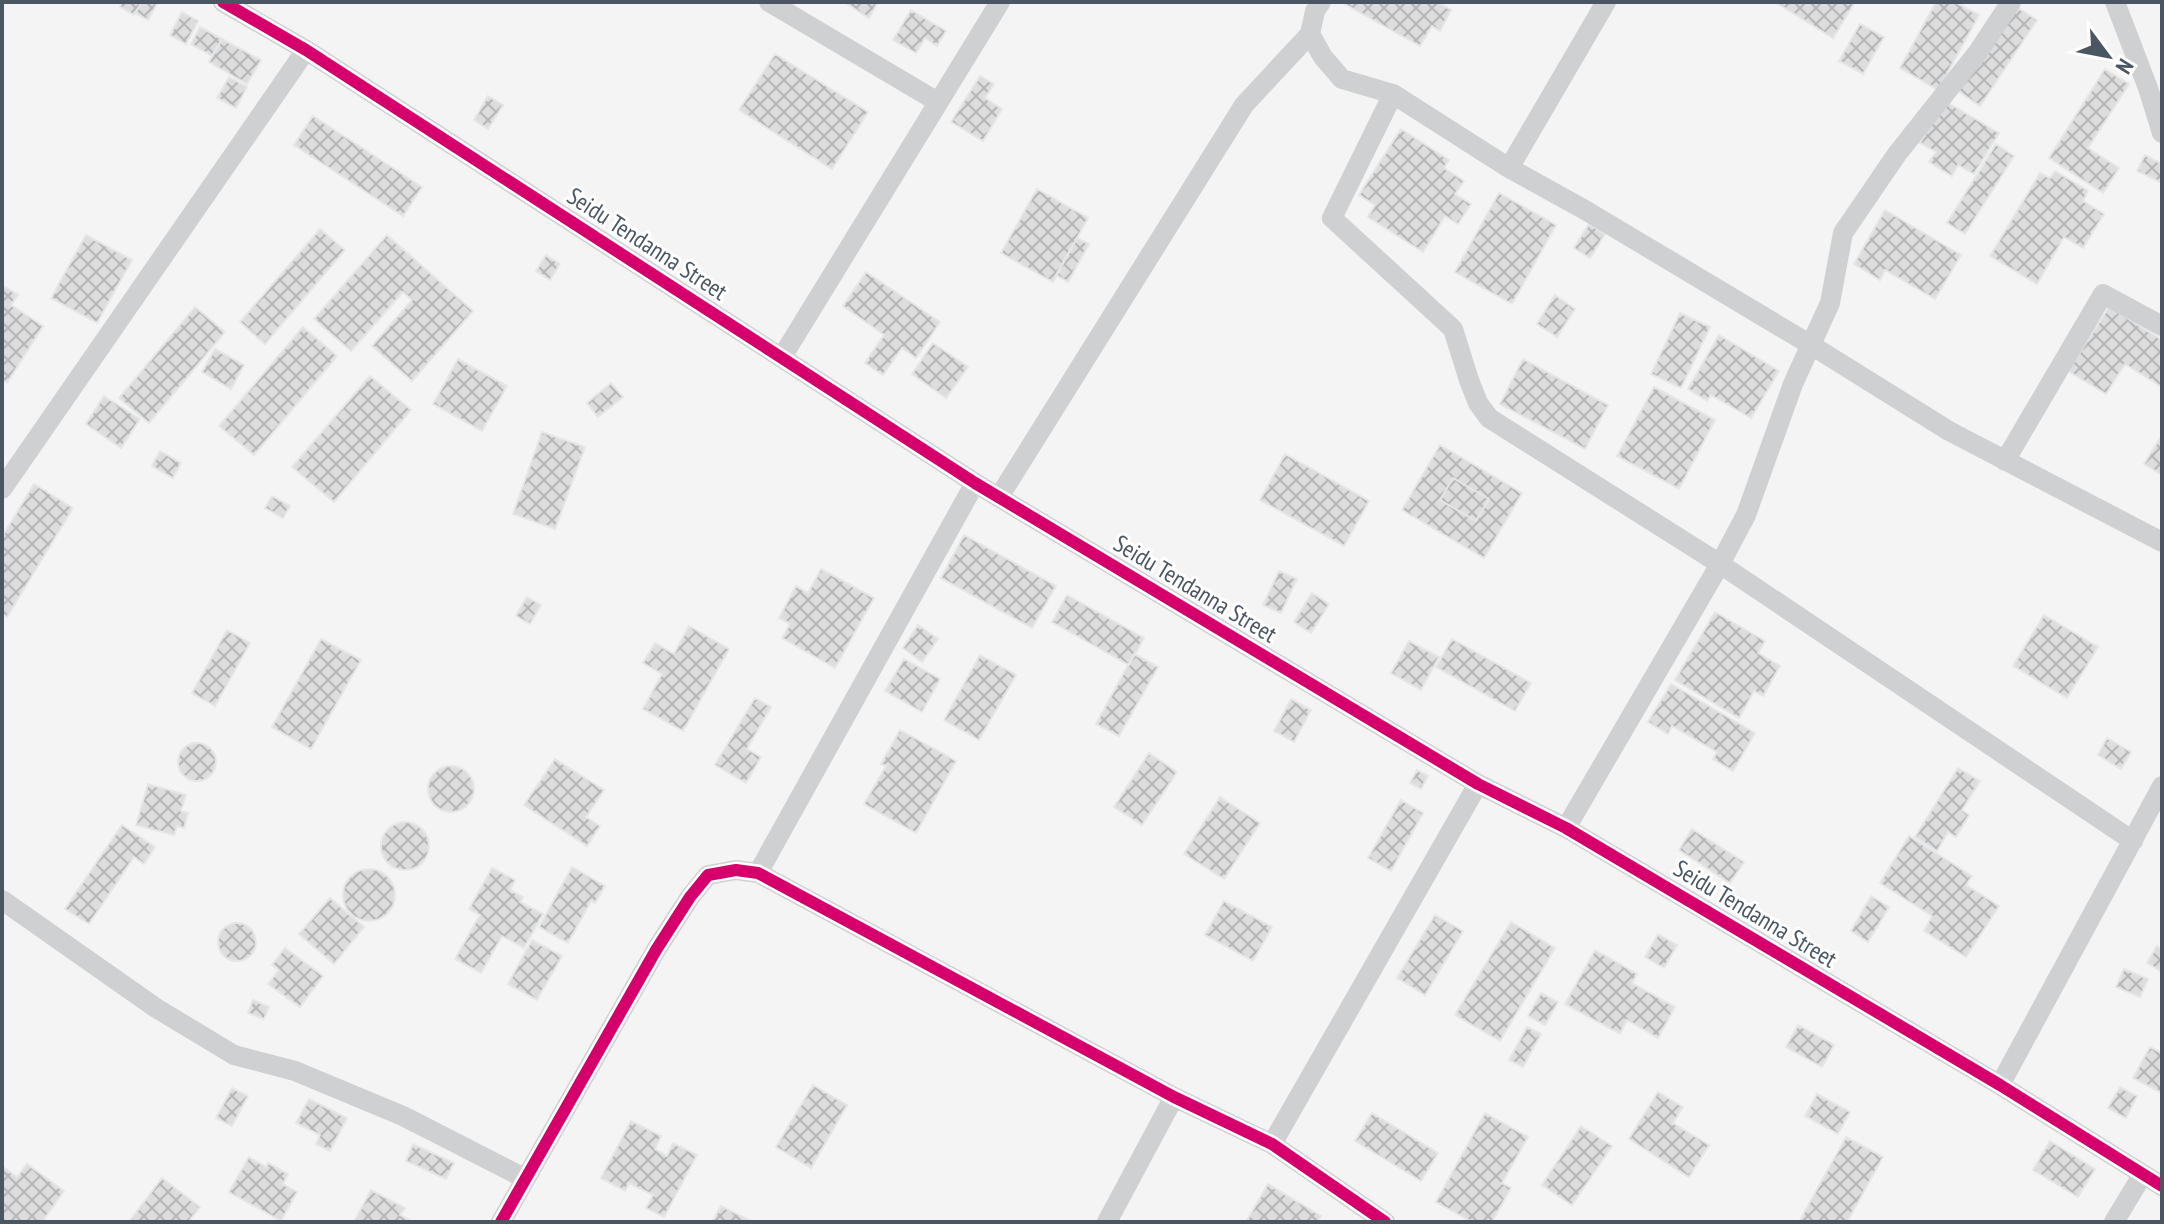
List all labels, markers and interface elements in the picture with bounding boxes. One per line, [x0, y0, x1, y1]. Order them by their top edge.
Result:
north arrow [2068, 16, 2148, 96]
text: N [2110, 54, 2140, 79]
street label: Seidu Tendanna Street [561, 180, 734, 307]
street label: Seidu Tendanna Street [1108, 528, 1283, 650]
street label: Seidu Tendanna Street [1668, 853, 1843, 975]

